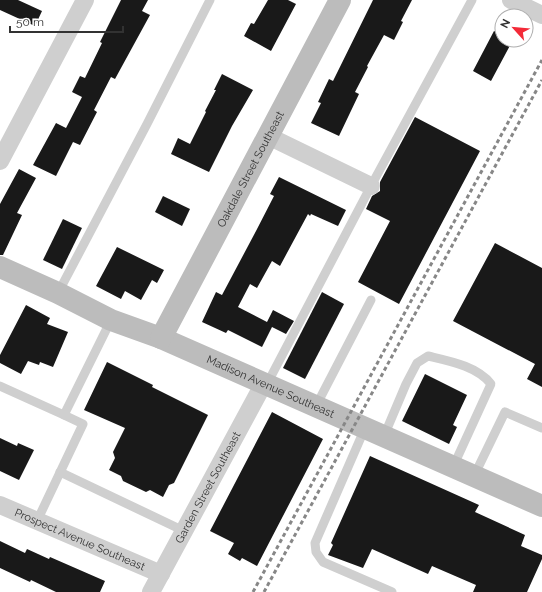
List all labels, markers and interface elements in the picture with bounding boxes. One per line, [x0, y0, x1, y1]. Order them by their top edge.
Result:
scale bar [10, 8, 123, 34]
north arrow [494, 8, 534, 48]
text: 50 m [16, 15, 44, 29]
text: N [498, 17, 513, 30]
street label: Oakdale Street Southeast [214, 109, 287, 230]
street label: Madison Avenue Southeast [205, 352, 337, 420]
street label: Garden Street Southeast [172, 429, 243, 545]
street label: Prospect Avenue Southeast [13, 506, 147, 573]

